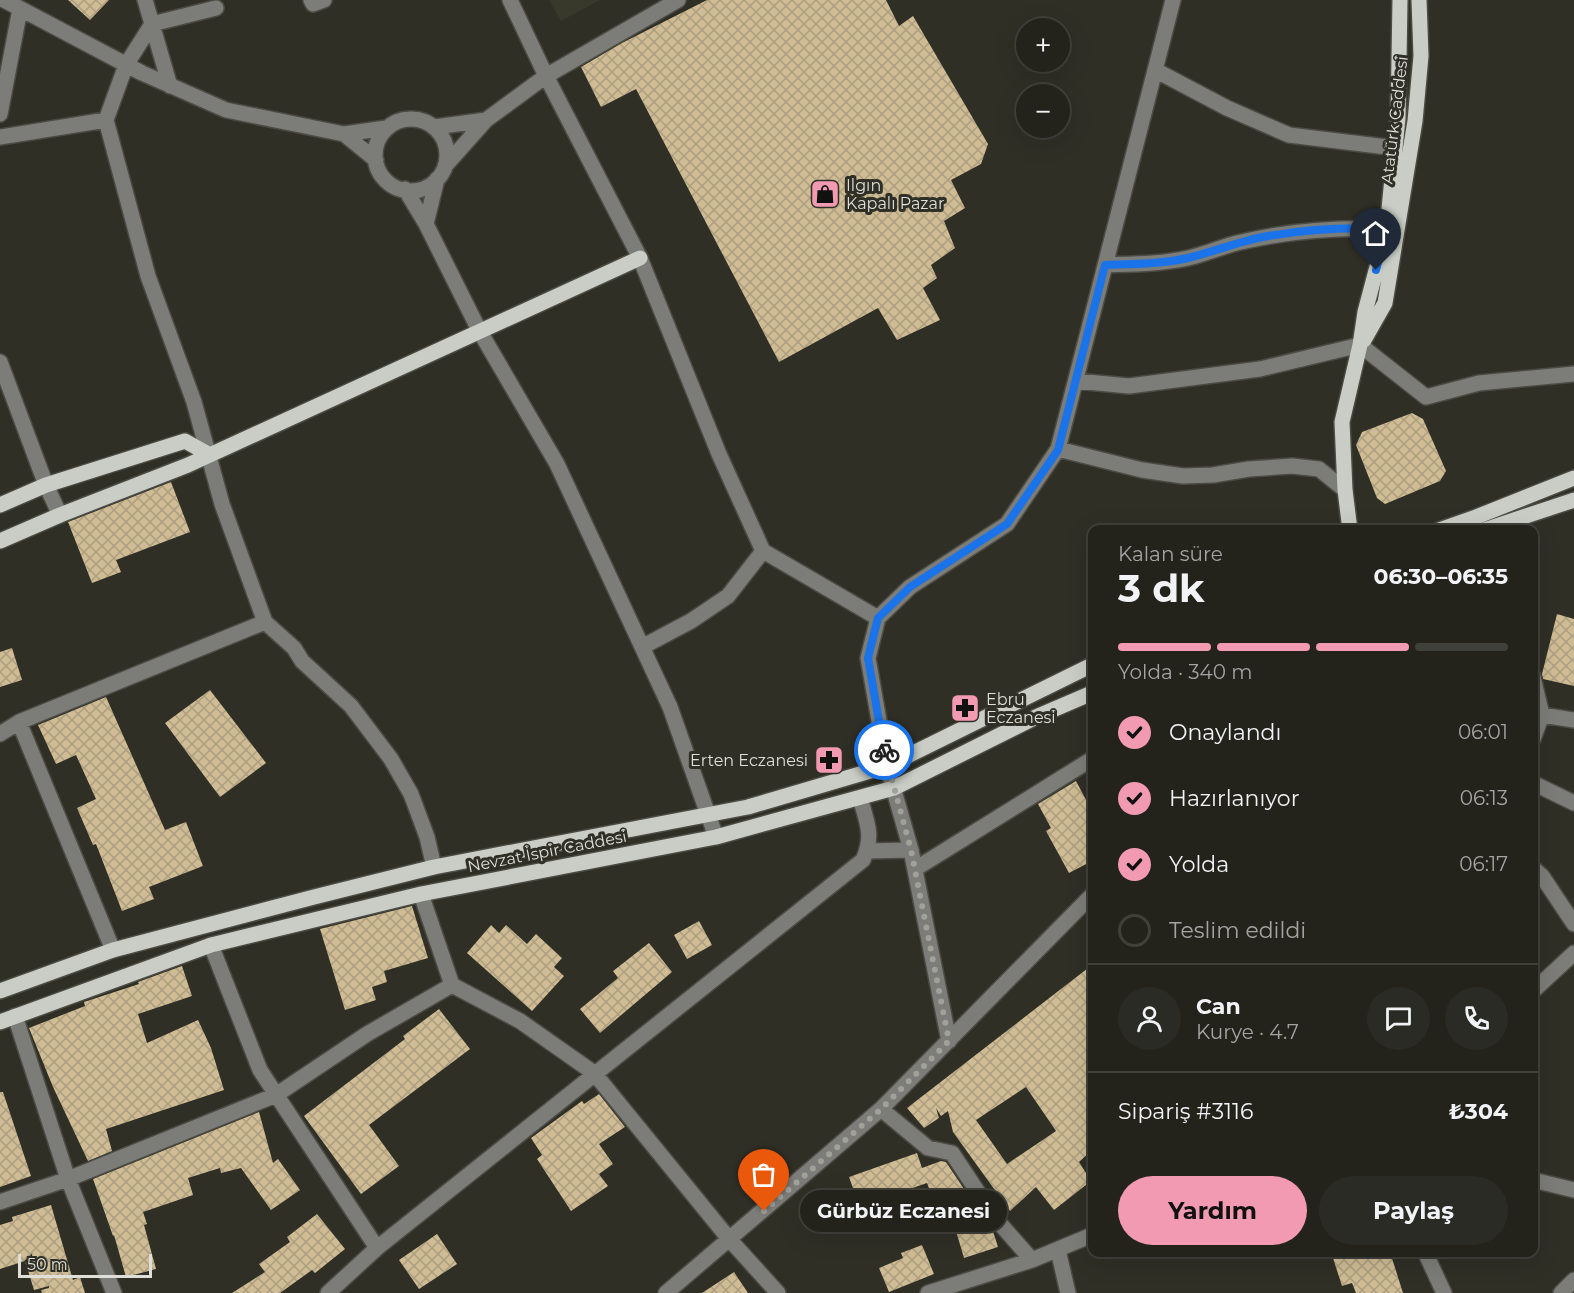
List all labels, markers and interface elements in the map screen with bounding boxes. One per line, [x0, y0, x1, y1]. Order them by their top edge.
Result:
map controls [1016, 18, 1070, 138]
button: + [1016, 18, 1070, 72]
street label: Atatürk Caddesi [1377, 55, 1412, 185]
button: − [1016, 84, 1070, 138]
place label: Ilgın Kapalı Pazar [846, 176, 944, 213]
shop icon: Ilgın Kapalı Pazar [809, 178, 841, 210]
pin [1350, 208, 1401, 270]
icon: home [1359, 217, 1392, 250]
text: Kalan süre [1118, 542, 1223, 566]
text: 06:30–06:35 [1374, 563, 1508, 590]
text: 3 dk [1118, 564, 1205, 612]
text: Yolda · 340 m [1118, 660, 1253, 684]
place label: Ebru Eczanesi [986, 690, 1056, 727]
pharmacy icon: Ebru Eczanesi [949, 692, 981, 724]
icon: check [1118, 716, 1151, 749]
text: Onaylandı [1169, 719, 1281, 746]
courier [854, 720, 914, 780]
text: 06:01 [1458, 720, 1508, 744]
icon: bike [868, 734, 901, 767]
pharmacy icon: Erten Eczanesi [813, 744, 845, 776]
place label: Erten Eczanesi [690, 751, 808, 770]
icon: check [1118, 782, 1151, 815]
text: Hazırlanıyor [1169, 785, 1299, 812]
text: 06:13 [1460, 786, 1508, 810]
street label: Nevzat İspir Caddesi [466, 827, 628, 876]
icon: check [1118, 848, 1151, 881]
text: Yolda [1169, 851, 1229, 878]
text: 06:17 [1459, 852, 1508, 876]
text: Teslim edildi [1169, 917, 1306, 944]
button: person [1118, 987, 1181, 1050]
button: chat [1367, 987, 1430, 1050]
button: phone [1445, 987, 1508, 1050]
text: Can [1196, 993, 1241, 1020]
text: Kurye · 4.7 [1196, 1020, 1299, 1044]
text: Sipariş #3116 [1118, 1098, 1253, 1125]
text: ₺304 [1449, 1098, 1508, 1125]
pin [738, 1149, 789, 1211]
icon: bag [747, 1158, 780, 1191]
button: Yardım [1118, 1176, 1307, 1245]
button: Paylaş [1319, 1176, 1508, 1245]
callout: Gürbüz Eczanesi [800, 1190, 1007, 1232]
text: Gürbüz Eczanesi [817, 1199, 990, 1223]
scale bar [18, 1251, 152, 1278]
text: 50 m [27, 1255, 68, 1274]

